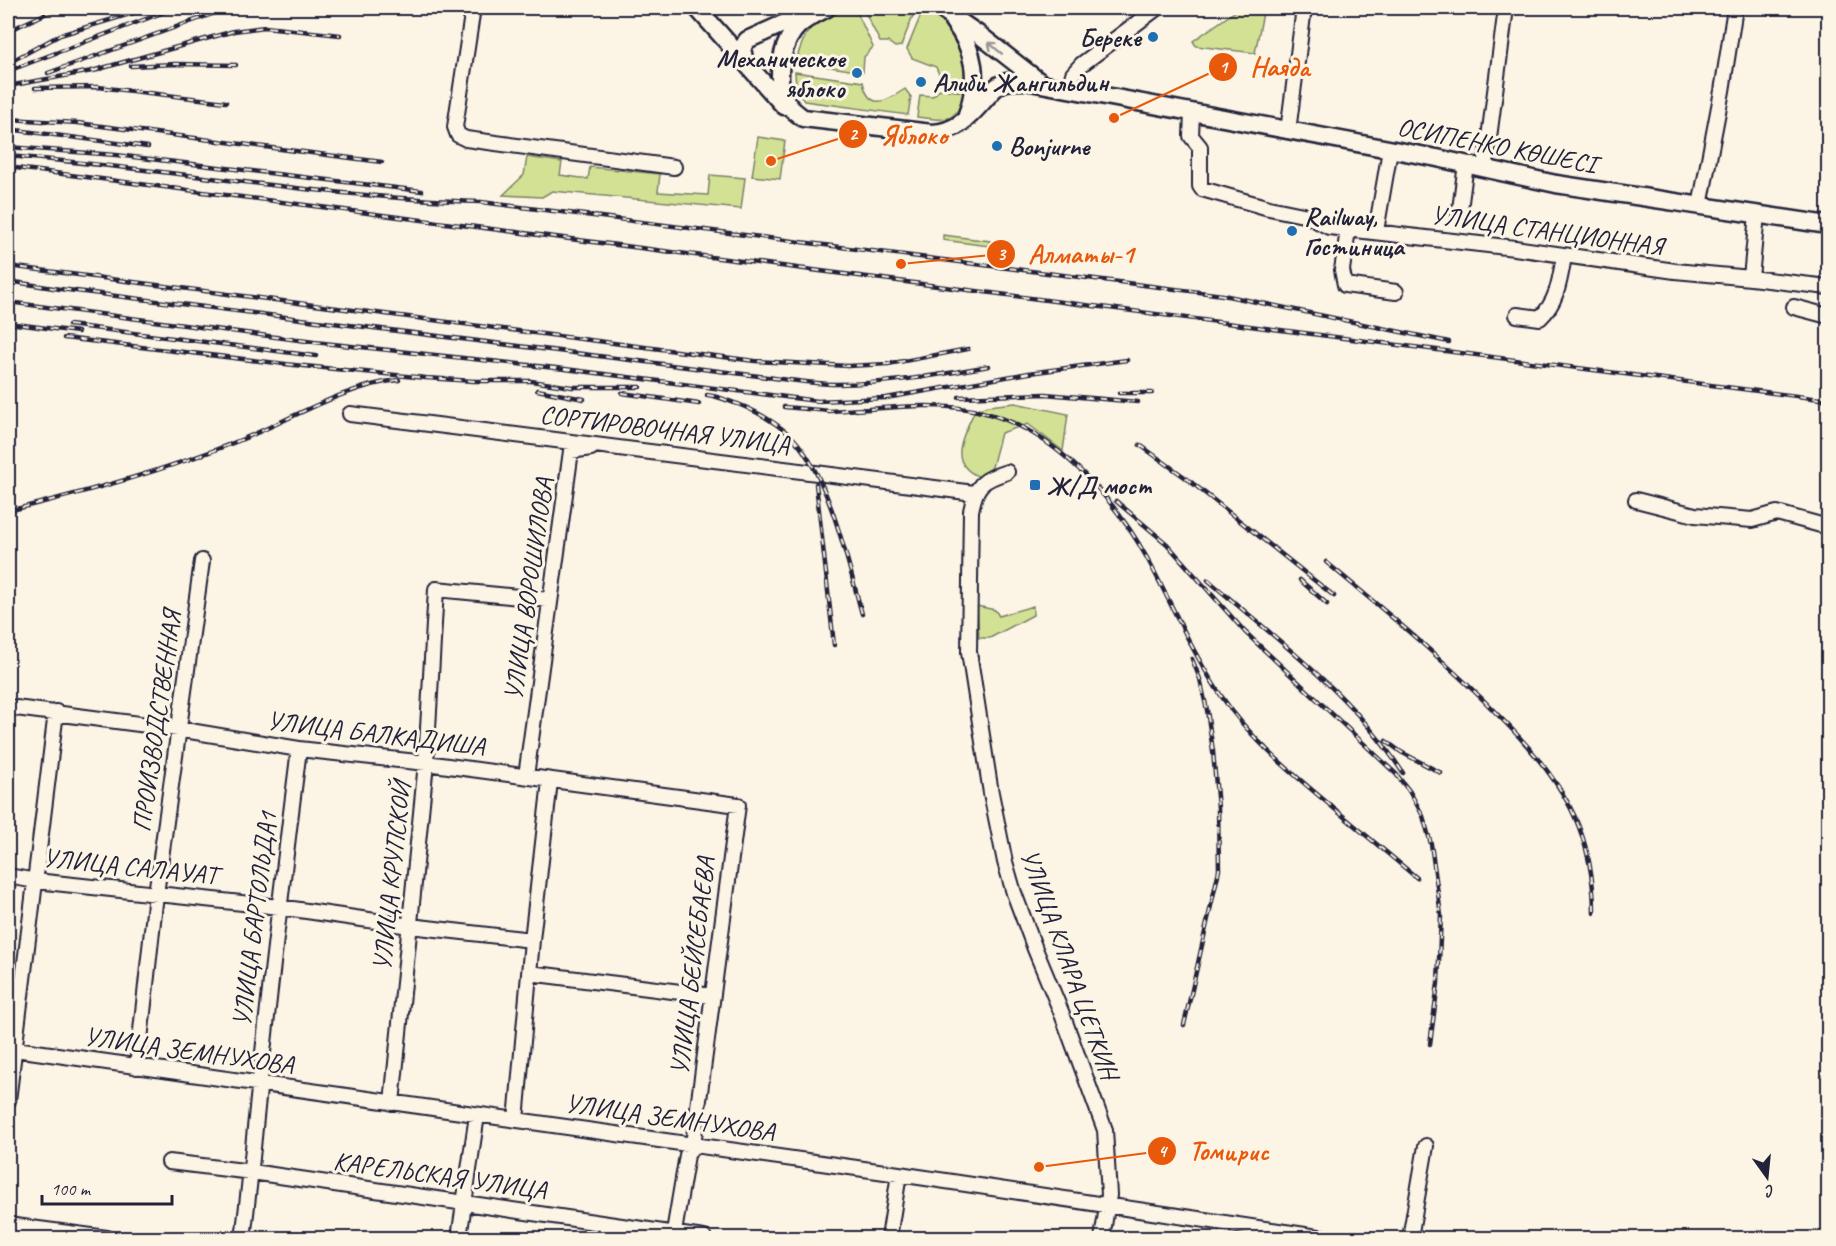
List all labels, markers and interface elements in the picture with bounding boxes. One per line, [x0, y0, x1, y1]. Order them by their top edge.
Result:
place label: Береке [1079, 21, 1143, 54]
marker: Береке [1146, 30, 1160, 44]
one-way arrow [988, 41, 1003, 55]
place label: Механическое яблоко [717, 42, 847, 105]
callout: Наяда [1208, 44, 1321, 89]
text: Наяда [1250, 50, 1312, 84]
text: 1 [1219, 56, 1229, 78]
marker: Механическое яблоко [850, 66, 864, 80]
place label: Алиби Жангильдин [933, 66, 1110, 99]
marker: Алиби Жангильдин [914, 75, 928, 89]
street label: ОСИПЕНКО КӨШЕСІ [1395, 110, 1605, 182]
callout: Яблоко [838, 112, 959, 157]
text: Яблоко [881, 118, 950, 152]
text: 2 [849, 123, 859, 145]
place label: Bonjurne [1009, 130, 1091, 163]
marker: Bonjurne [990, 139, 1004, 153]
street label: УЛИЦА СТАНЦИОННАЯ [1429, 198, 1669, 264]
place label: Railway, Гостиница [1304, 200, 1406, 263]
marker: Railway, Гостиница [1285, 224, 1299, 238]
callout: Алматы-1 [986, 231, 1146, 276]
text: Алматы-1 [1028, 237, 1137, 271]
text: 3 [997, 243, 1007, 265]
street label: СОРТИРОВОЧНАЯ УЛИЦА [538, 398, 793, 461]
place label: Ж/Д мост [1047, 469, 1153, 502]
street label: УЛИЦА ВОРОШИЛОВА [497, 475, 561, 702]
marker: Ж/Д мост [1028, 478, 1042, 492]
street label: ПРОИЗВОДСТВЕННАЯ [125, 604, 189, 834]
street label: УЛИЦА БАЛКАДИША [265, 704, 488, 763]
street label: УЛИЦА КРУПСКОЙ [365, 775, 418, 972]
street label: УЛИЦА БАРТОЛЬДА1 [225, 809, 284, 1028]
street label: УЛИЦА САЛАУАТ [41, 841, 225, 893]
street label: УЛИЦА КЛАРА ЦЕТКИН [1013, 845, 1128, 1087]
street label: УЛИЦА БЕЙСЕБАЕВА [663, 853, 722, 1077]
street label: УЛИЦА ЗЕМНУХОВА [82, 1019, 298, 1082]
street label: УЛИЦА ЗЕМНУХОВА [563, 1086, 779, 1149]
callout: Томирис [1147, 1128, 1281, 1173]
text: Томирис [1189, 1134, 1270, 1168]
text: 4 [1158, 1140, 1168, 1162]
street label: КАРЕЛЬСКАЯ УЛИЦА [331, 1144, 550, 1207]
north arrow [1737, 1147, 1797, 1207]
scale bar [42, 1168, 172, 1206]
text: 100 m [51, 1178, 92, 1200]
text: С [1762, 1180, 1777, 1202]

